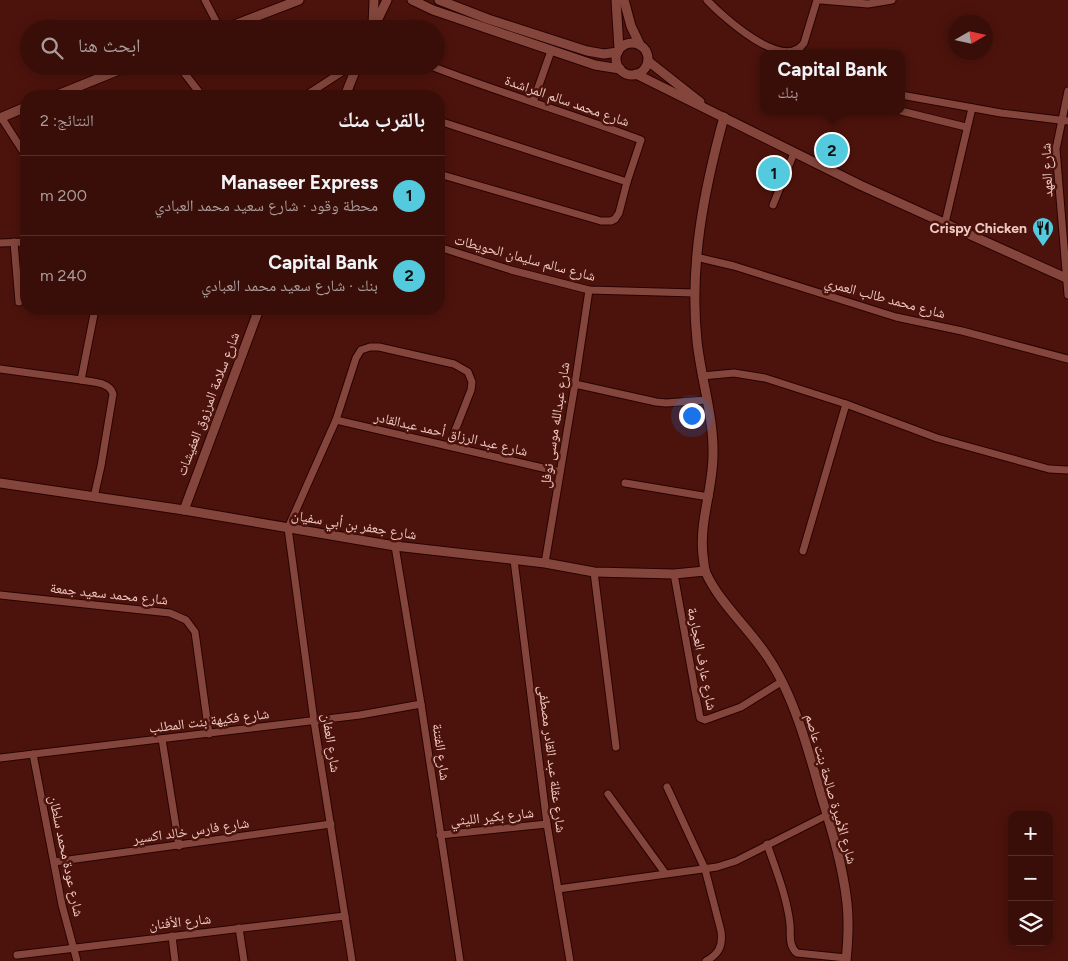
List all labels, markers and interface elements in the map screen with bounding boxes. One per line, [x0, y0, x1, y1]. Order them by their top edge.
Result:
north arrow [948, 15, 993, 60]
search box [20, 20, 445, 75]
icon: search [38, 34, 66, 62]
text: ابحث هنا [78, 34, 141, 57]
popup [760, 50, 905, 115]
text: Capital Bank [778, 58, 887, 81]
street label: شارع محمد سالم المراشدة [502, 72, 632, 131]
text: بنك [778, 83, 798, 102]
text: بالقرب منك [338, 107, 425, 132]
text: النتائج: 2 [40, 111, 94, 130]
pin: 2 [816, 131, 848, 169]
street label: شارع العهد [1038, 143, 1057, 197]
pin: 1 [758, 154, 790, 192]
text: Manaseer Express [221, 171, 378, 194]
text: 200 m [40, 186, 87, 205]
text: 1 [406, 186, 412, 205]
text: محطة وقود · شارع سعيد محمد العبادي [155, 196, 378, 215]
restaurant icon: Crispy Chicken [1031, 216, 1055, 247]
place label: Crispy Chicken [930, 220, 1027, 237]
street label: شارع سالم سليمان الحويطات [452, 231, 597, 286]
text: Capital Bank [268, 251, 378, 274]
text: 240 m [40, 266, 87, 285]
text: 2 [404, 266, 414, 285]
street label: شارع محمد طالب العمري [822, 274, 947, 325]
text: بنك · شارع سعيد محمد العبادي [201, 276, 378, 295]
street label: شارع سلامة المرزوق العفيشات [173, 330, 244, 479]
street label: شارع عبدالله موسى نوفل [537, 361, 574, 489]
your location [679, 403, 705, 429]
street label: شارع عبد الرزاق أحمد عبدالقادر [371, 408, 529, 461]
street label: شارع جعفر بن أبي سفيان [290, 507, 418, 546]
street label: شارع محمد سعيد جمعة [49, 579, 169, 610]
street label: شارع عارف العجارمة [683, 606, 720, 712]
street label: شارع عقلة عبد القادر مصطفى [534, 684, 569, 834]
street label: شارع فكيهة بنت المطلب [148, 705, 270, 738]
street label: شارع العفان [317, 712, 344, 774]
street label: شارع الأميرة صالحة بنت عاصم [800, 712, 861, 866]
street label: شارع الفتنة [428, 722, 453, 782]
street label: شارع عودة محمد سلطان [44, 794, 87, 918]
street label: شارع بكير الليثي [449, 804, 535, 832]
map controls [1008, 811, 1053, 946]
button: + [1008, 811, 1053, 856]
street label: شارع فارس خالد اكسير [131, 814, 250, 849]
button: − [1008, 856, 1053, 901]
button: layers [1008, 901, 1053, 946]
street label: شارع الأفنان [148, 910, 212, 935]

